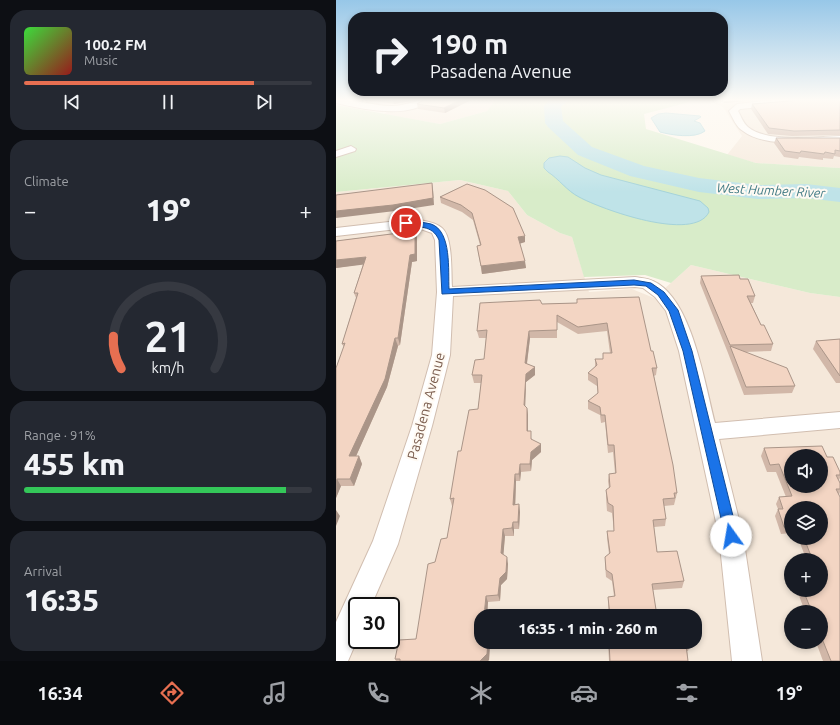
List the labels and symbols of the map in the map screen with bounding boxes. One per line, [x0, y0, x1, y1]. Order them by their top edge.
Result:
water label: West Humber River [716, 180, 827, 200]
pin [389, 206, 423, 240]
street label: Pasadena Avenue [404, 351, 448, 461]
position arrow [710, 515, 752, 557]
speed limit sign: 30 [348, 597, 400, 649]

